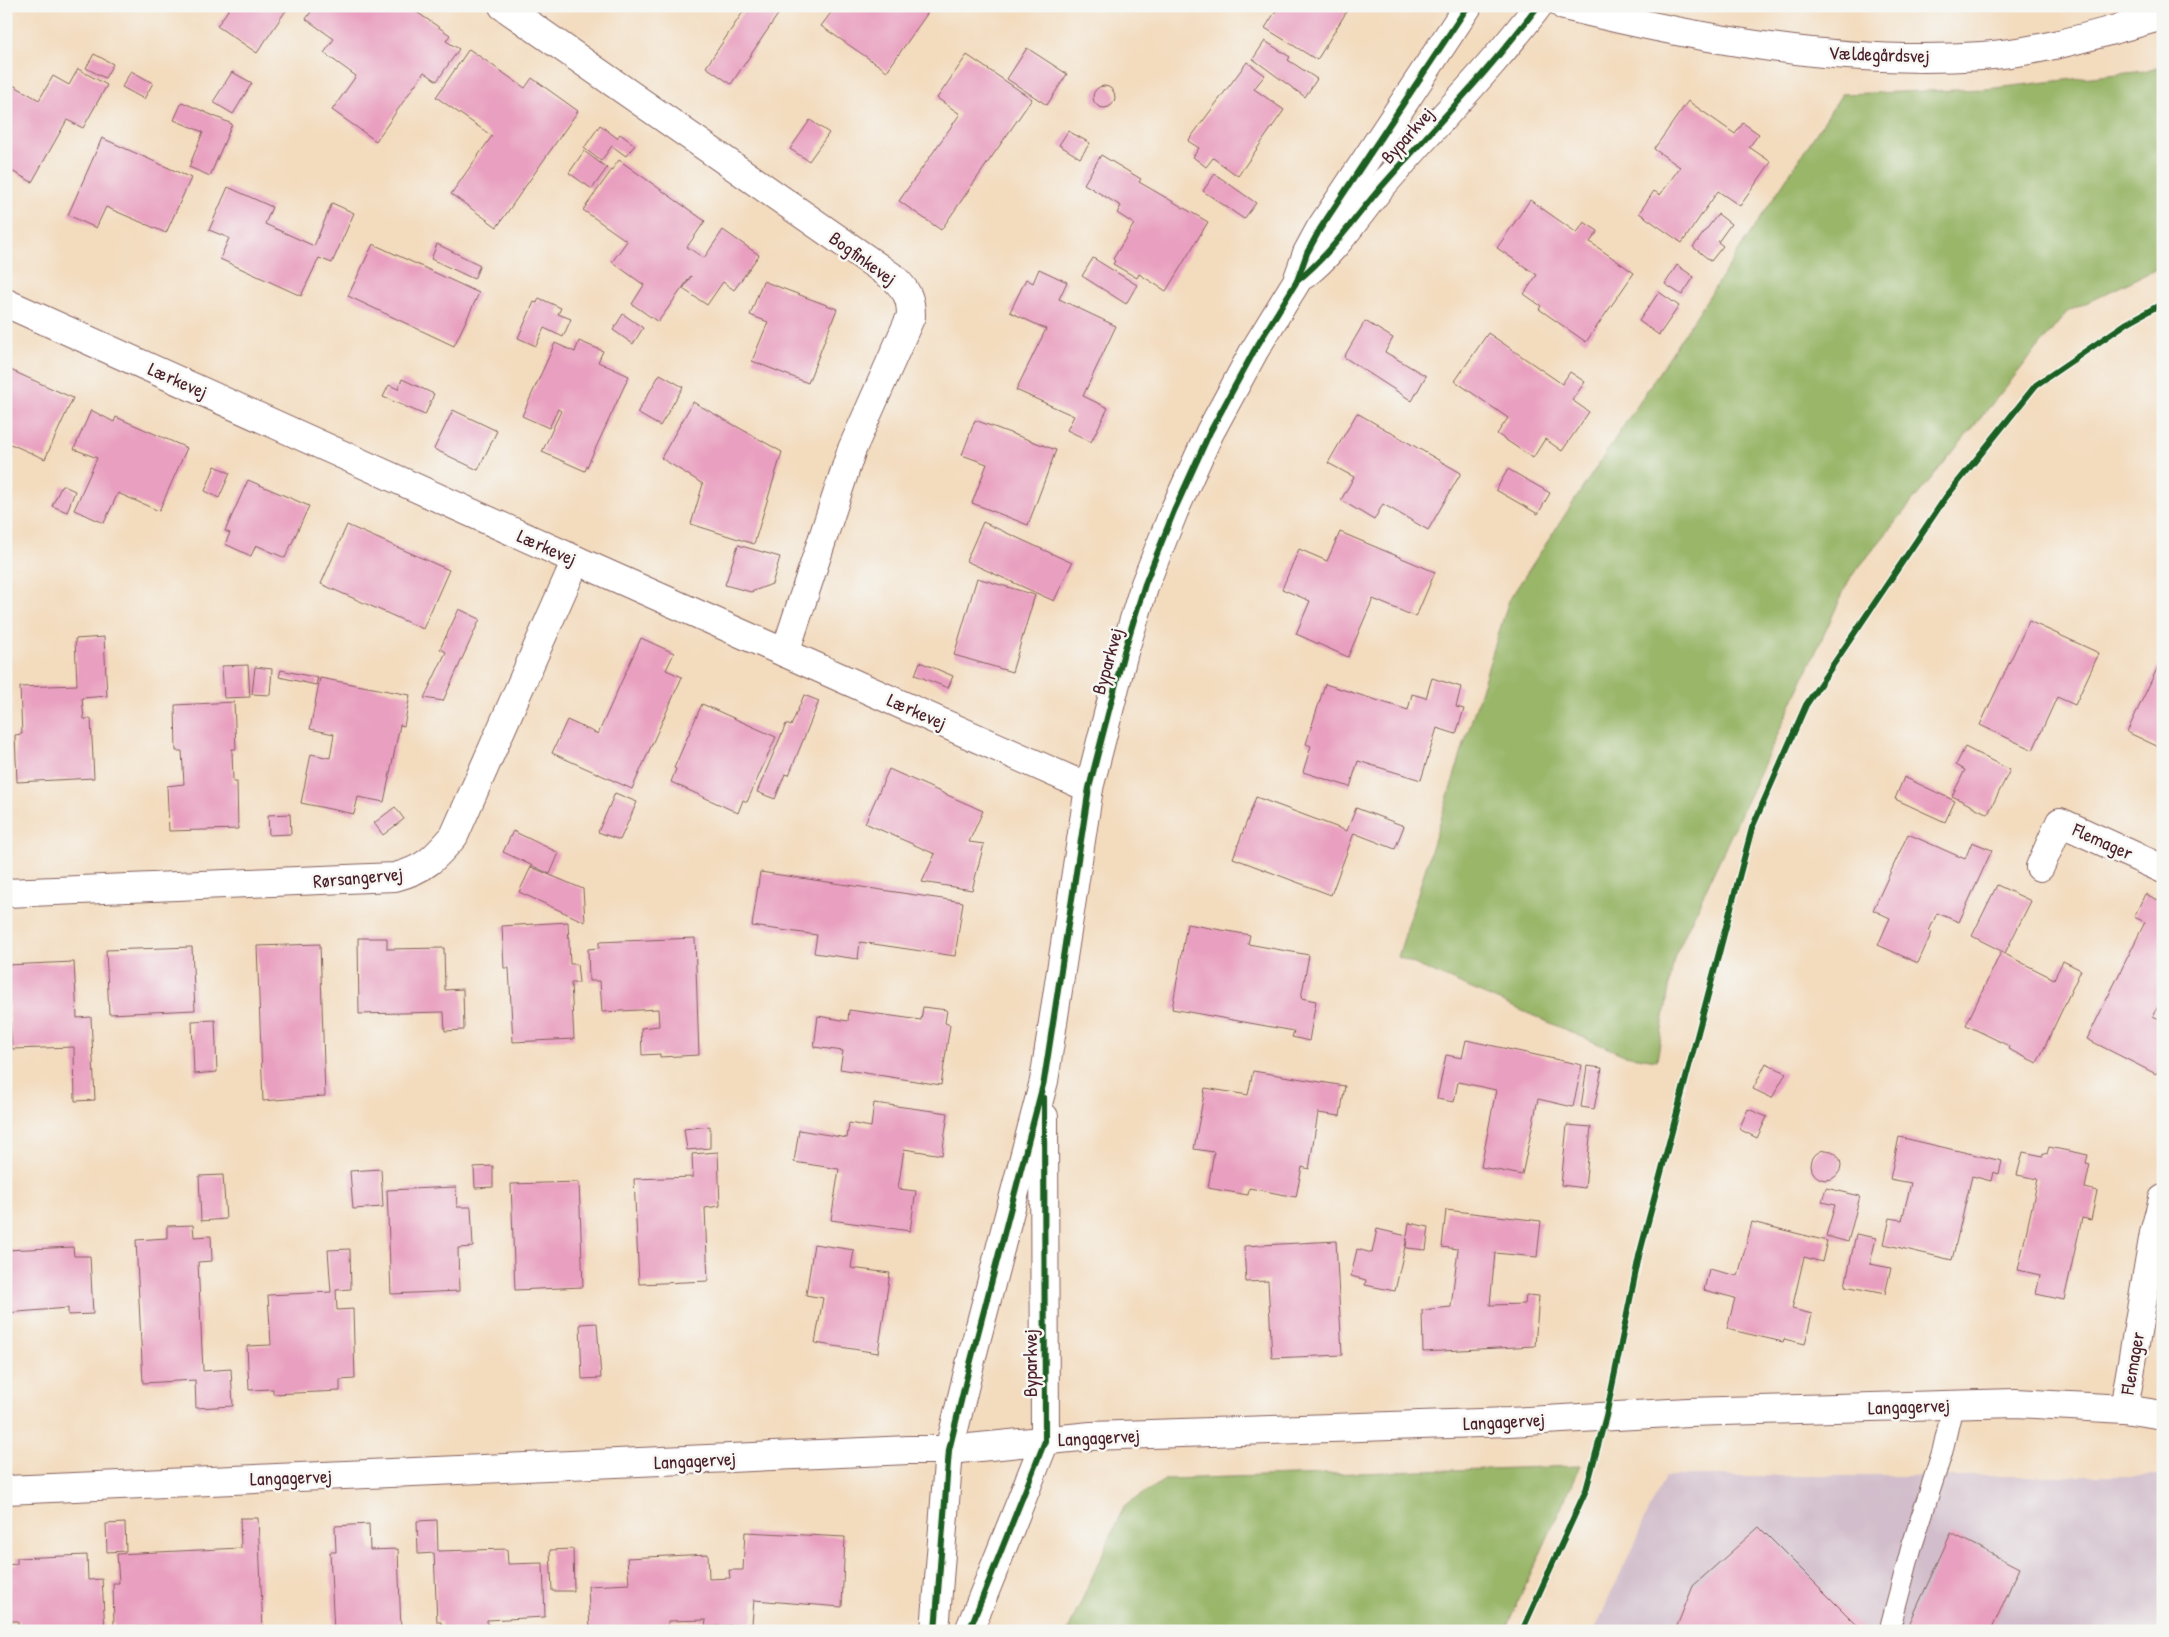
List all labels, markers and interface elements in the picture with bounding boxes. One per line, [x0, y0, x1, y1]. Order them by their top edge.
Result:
street label: Vældegårdsvej [1828, 39, 1930, 69]
street label: Byparkvej [1375, 101, 1439, 169]
street label: Bogfinkevej [824, 225, 902, 291]
street label: Lærkevej [144, 355, 212, 405]
street label: Lærkevej [513, 522, 581, 572]
street label: Byparkvej [1085, 625, 1129, 697]
street label: Lærkevej [883, 686, 951, 736]
street label: Flemager [2068, 816, 2138, 866]
street label: Rørsangervej [312, 860, 404, 894]
street label: Byparkvej [1017, 1329, 1043, 1397]
street label: Flemager [2114, 1329, 2150, 1397]
street label: Langagervej [1868, 1392, 1950, 1420]
street label: Langagervej [1462, 1406, 1546, 1436]
street label: Langagervej [1057, 1422, 1141, 1452]
street label: Langagervej [653, 1445, 737, 1475]
street label: Langagervej [250, 1463, 332, 1491]

